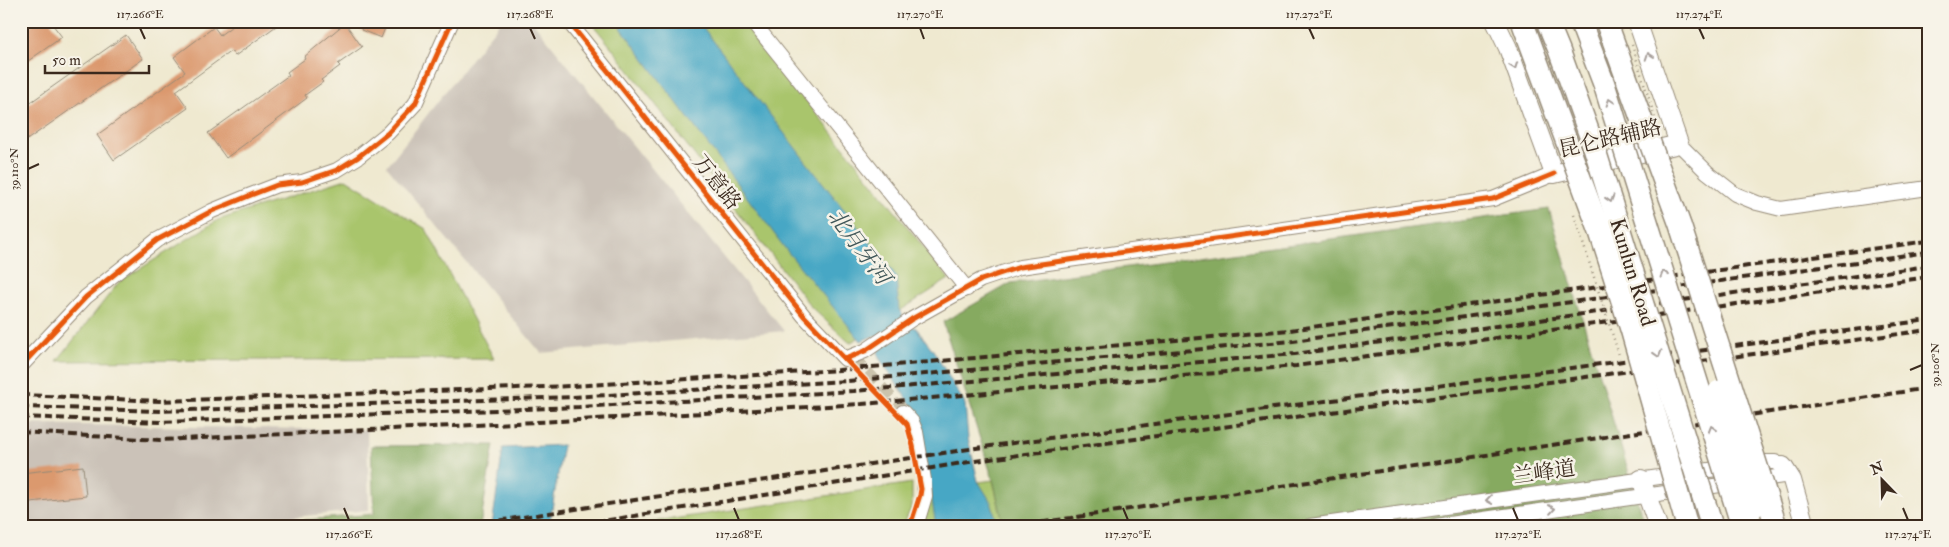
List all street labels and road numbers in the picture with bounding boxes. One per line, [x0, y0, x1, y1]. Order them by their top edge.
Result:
street label: 昆仑路辅路 [1556, 114, 1664, 163]
street label: 万意路 [687, 149, 747, 215]
street label: Kunlun Road [1603, 215, 1662, 330]
street label: 兰峰道 [1511, 455, 1577, 490]

